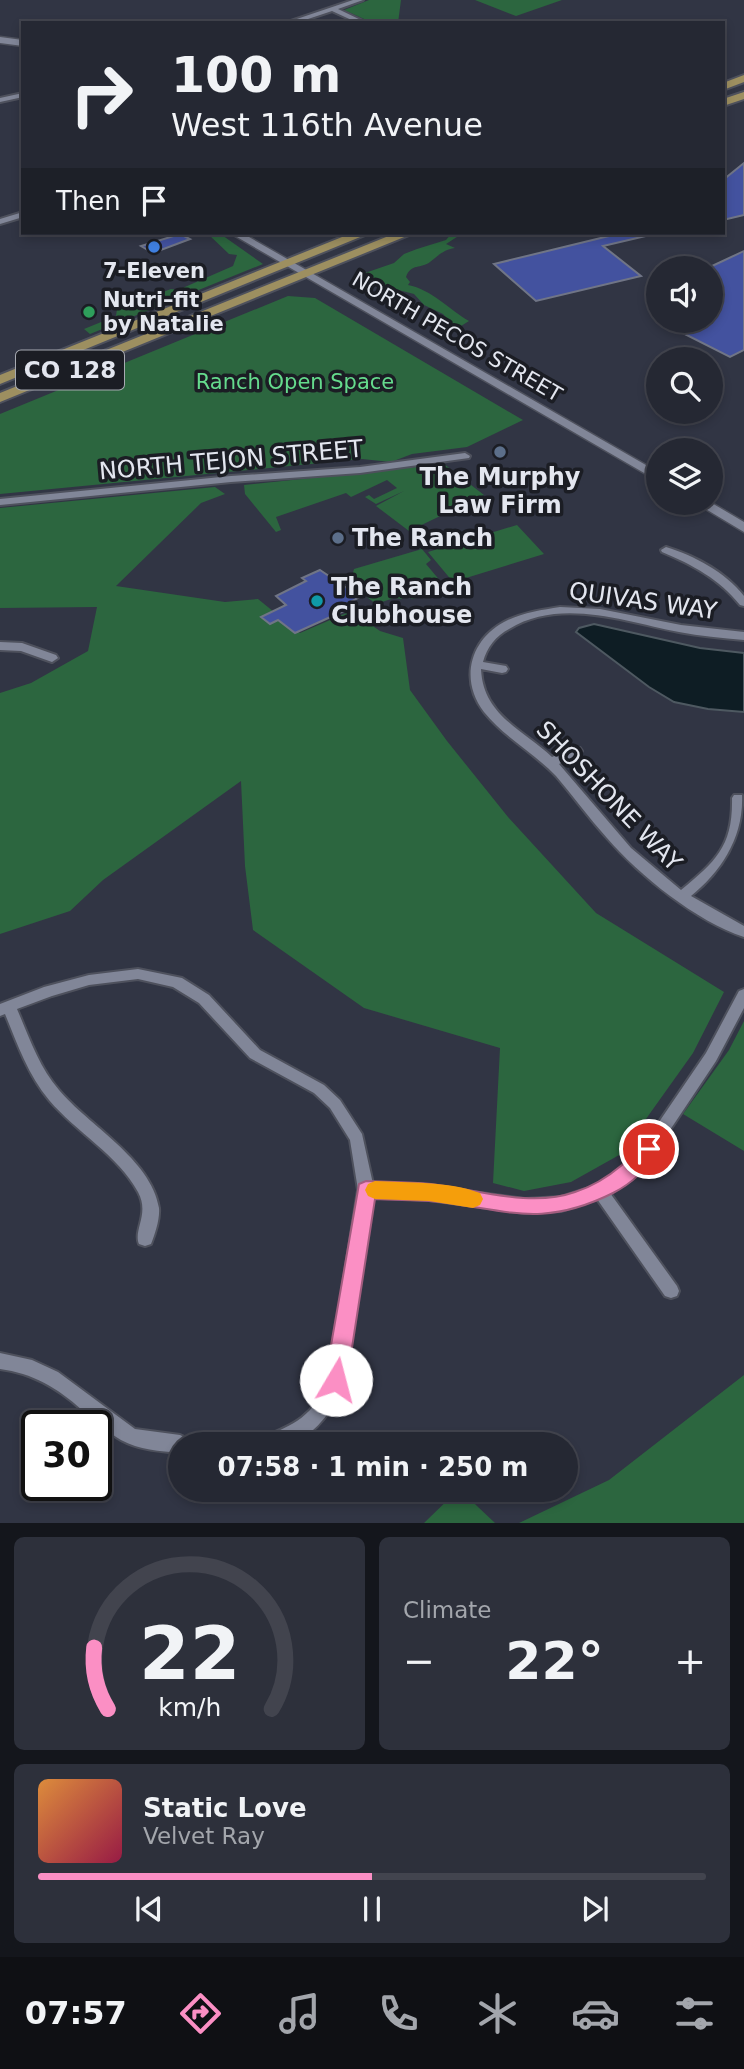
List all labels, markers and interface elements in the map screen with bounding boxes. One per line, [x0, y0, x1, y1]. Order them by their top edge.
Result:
text: 100 m [171, 47, 341, 104]
icon: right [56, 49, 147, 140]
text: West 116th Avenue [171, 106, 483, 144]
icon: arrive [135, 182, 173, 220]
text: Then [56, 186, 121, 216]
marker: 7-Eleven [146, 239, 162, 255]
map controls [646, 256, 723, 515]
button: sound [646, 256, 723, 333]
place label: 7-Eleven [103, 259, 205, 283]
street label: NORTH PECOS STREET [348, 267, 566, 407]
place label: Nutri–fit by Natalie [103, 288, 224, 336]
marker: Nutri–fit by Natalie [81, 304, 97, 320]
button: search [646, 347, 723, 424]
road number: CO 128 [16, 350, 124, 390]
park label: Ranch Open Space [196, 370, 394, 394]
street label: NORTH TEJON STREET [98, 434, 365, 485]
button: layers [646, 438, 723, 515]
marker: The Murphy Law Firm [492, 444, 508, 460]
place label: The Murphy Law Firm [420, 463, 581, 519]
place label: The Ranch [352, 524, 493, 552]
marker: The Ranch [330, 530, 346, 546]
place label: The Ranch Clubhouse [331, 573, 472, 629]
street label: QUIVAS WAY [567, 577, 719, 625]
marker: The Ranch Clubhouse [309, 593, 325, 609]
street label: SHOSHONE WAY [531, 716, 688, 877]
pin [619, 1119, 679, 1179]
icon: arrive [630, 1130, 668, 1168]
position arrow [299, 1343, 373, 1417]
speed limit sign: 30 [21, 1410, 112, 1501]
text: 07:58 · 1 min · 250 m [218, 1452, 528, 1482]
text: Climate [403, 1597, 492, 1623]
text: 22 [139, 1612, 240, 1697]
text: 22° [505, 1631, 604, 1691]
text: − [403, 1639, 435, 1683]
text: + [674, 1639, 706, 1683]
text: km/h [158, 1693, 221, 1722]
text: Static Love [143, 1793, 307, 1823]
text: Velvet Ray [143, 1823, 265, 1849]
icon: previous [130, 1890, 168, 1928]
icon: pause [353, 1890, 391, 1928]
icon: next [576, 1890, 614, 1928]
icon: directions [176, 1989, 225, 2038]
icon: music [275, 1989, 324, 2038]
icon: phone [374, 1989, 423, 2038]
icon: climate [473, 1989, 522, 2038]
icon: car [571, 1989, 620, 2038]
icon: filters [670, 1989, 719, 2038]
text: 07:57 [25, 1994, 127, 2032]

